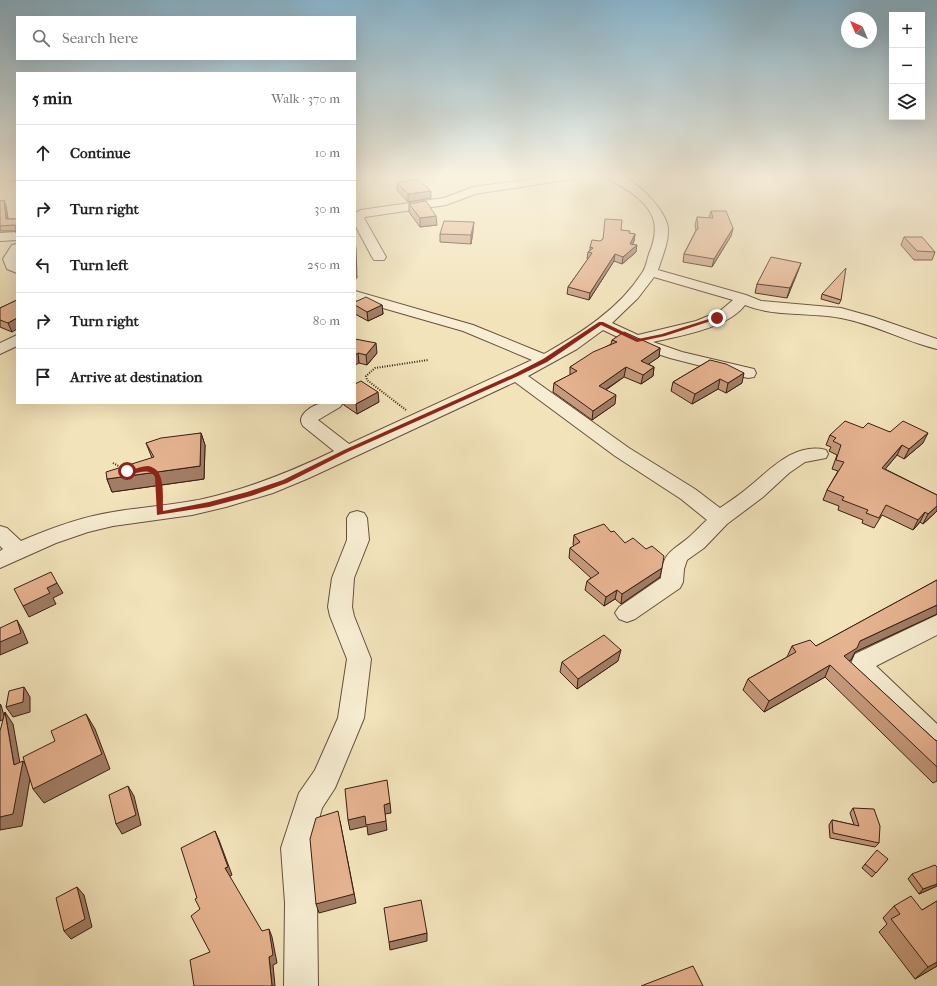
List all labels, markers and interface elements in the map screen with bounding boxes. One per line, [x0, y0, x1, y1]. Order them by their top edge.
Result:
north arrow [841, 12, 877, 48]
map controls [889, 12, 925, 120]
button: + [889, 12, 925, 48]
search box [16, 16, 356, 60]
icon: search [30, 27, 52, 49]
text: Search here [62, 29, 138, 47]
button: − [889, 48, 925, 84]
button: layers [889, 84, 925, 120]
text: 5 min [32, 88, 72, 108]
text: Walk · 370 m [271, 91, 340, 106]
icon: ahead [32, 142, 54, 164]
text: Continue [70, 144, 130, 162]
text: 10 m [315, 145, 340, 160]
icon: right [32, 198, 54, 220]
text: Turn right [70, 200, 139, 218]
text: 30 m [314, 201, 340, 216]
icon: left [32, 254, 54, 276]
text: Turn left [70, 256, 128, 274]
text: 250 m [307, 257, 340, 272]
route end [708, 309, 726, 327]
icon: right [32, 310, 54, 332]
text: Turn right [70, 312, 139, 330]
text: 80 m [313, 313, 340, 328]
icon: arrive [32, 366, 54, 388]
text: Arrive at destination [70, 368, 202, 386]
route start [118, 462, 136, 480]

